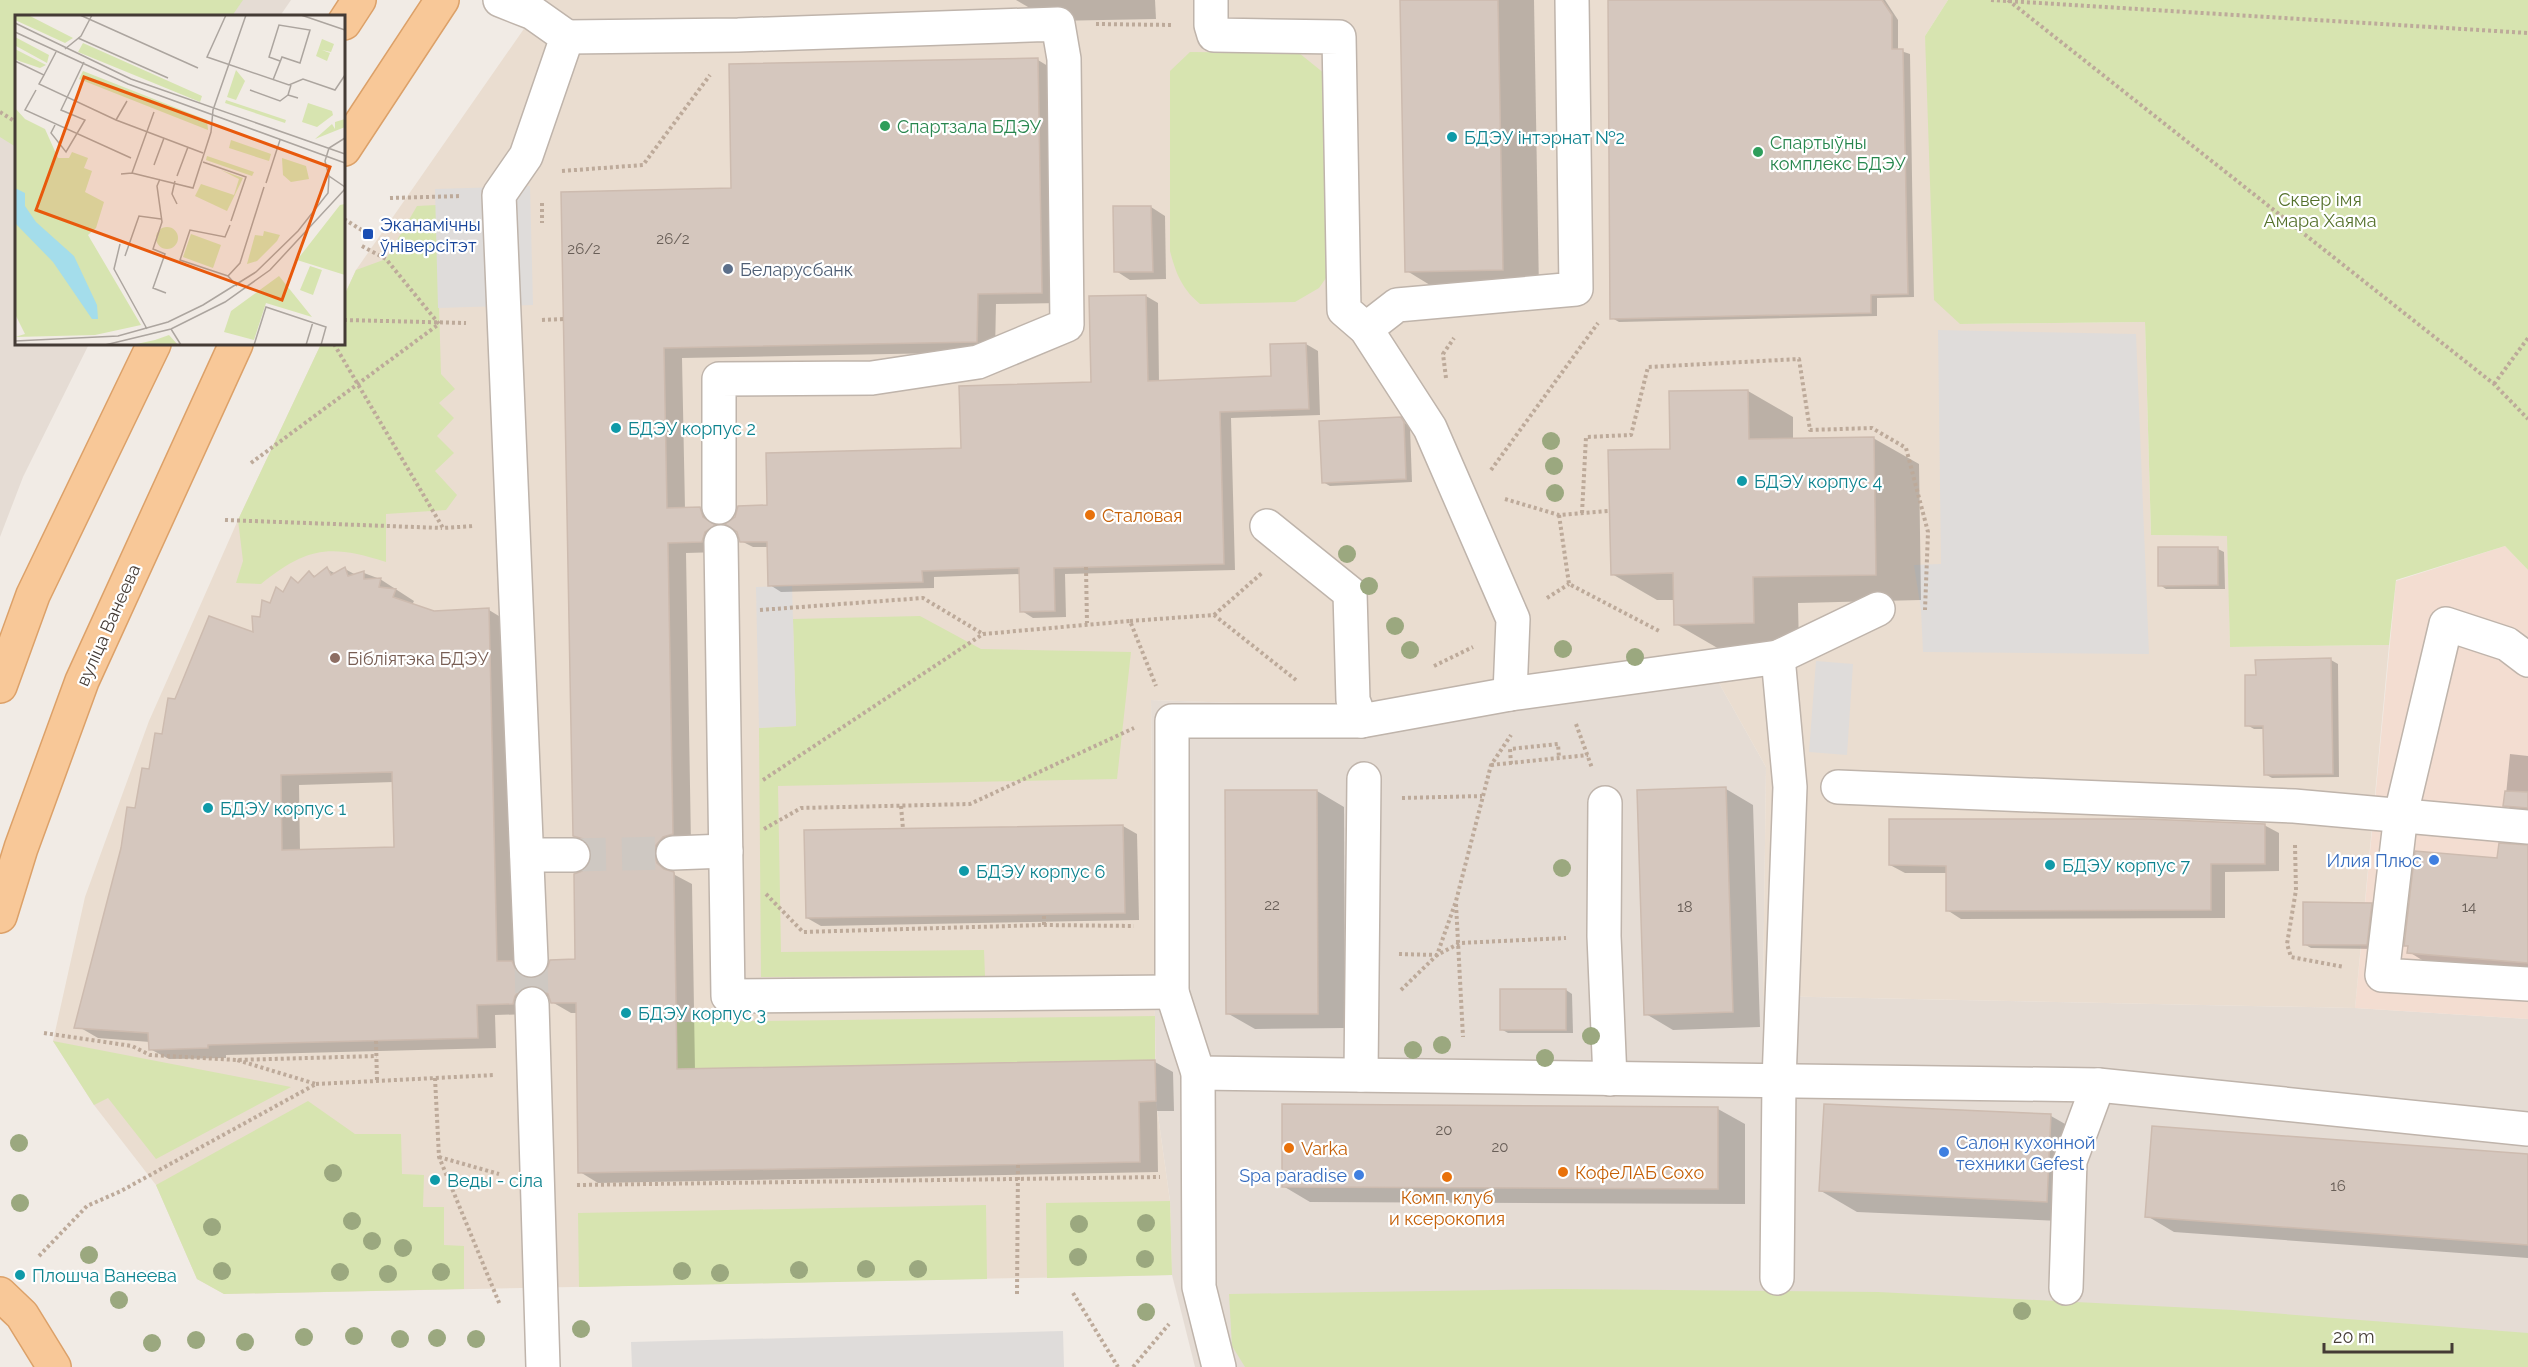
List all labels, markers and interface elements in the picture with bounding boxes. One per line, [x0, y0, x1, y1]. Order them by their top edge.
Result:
inset map [15, 15, 345, 345]
place label: Спартзала БДЭУ [897, 116, 1042, 137]
marker: Спартзала БДЭУ [878, 119, 892, 133]
place label: БДЭУ інтэрнат №2 [1464, 127, 1625, 148]
marker: БДЭУ інтэрнат №2 [1445, 130, 1459, 144]
place label: Спартыўны комплекс БДЭУ [1770, 132, 1907, 174]
marker: Спартыўны комплекс БДЭУ [1751, 145, 1765, 159]
park label: Сквер імя Амара Хаяма [2264, 189, 2376, 231]
place label: Эканамічны ўніверсітэт [380, 214, 481, 256]
marker: Эканамічны ўніверсітэт [361, 227, 375, 241]
house number: 26/2 [656, 230, 690, 248]
house number: 26/2 [567, 240, 601, 258]
place label: Беларусбанк [740, 259, 853, 280]
marker: Беларусбанк [721, 262, 735, 276]
place label: БДЭУ корпус 2 [628, 418, 756, 439]
marker: БДЭУ корпус 2 [609, 421, 623, 435]
place label: БДЭУ корпус 4 [1754, 471, 1882, 492]
marker: БДЭУ корпус 4 [1735, 474, 1749, 488]
place label: Сталовая [1102, 505, 1182, 526]
marker: Сталовая [1083, 508, 1097, 522]
street label: вуліца Ванеева [72, 561, 144, 689]
place label: Бібліятэка БДЭУ [347, 648, 489, 669]
marker: Бібліятэка БДЭУ [328, 651, 342, 665]
place label: БДЭУ корпус 1 [220, 798, 346, 819]
marker: БДЭУ корпус 1 [201, 801, 215, 815]
place label: Илия Плюс [2326, 850, 2422, 871]
marker: Илия Плюс [2427, 853, 2441, 867]
place label: БДЭУ корпус 7 [2062, 855, 2190, 876]
marker: БДЭУ корпус 7 [2043, 858, 2057, 872]
place label: БДЭУ корпус 6 [976, 861, 1105, 882]
marker: БДЭУ корпус 6 [957, 864, 971, 878]
house number: 22 [1264, 896, 1280, 914]
house number: 18 [1677, 898, 1693, 916]
house number: 14 [2462, 898, 2476, 916]
place label: БДЭУ корпус 3 [638, 1003, 766, 1024]
marker: БДЭУ корпус 3 [619, 1006, 633, 1020]
house number: 20 [1436, 1121, 1453, 1139]
place label: Салон кухонной техники Gefest [1956, 1132, 2095, 1174]
place label: Varka [1301, 1138, 1348, 1159]
house number: 20 [1492, 1138, 1509, 1156]
marker: Varka [1282, 1141, 1296, 1155]
marker: Салон кухонной техники Gefest [1937, 1145, 1951, 1159]
place label: КофеЛАБ Сохо [1575, 1162, 1704, 1183]
place label: Spa paradise [1239, 1165, 1347, 1186]
marker: КофеЛАБ Сохо [1556, 1165, 1570, 1179]
marker: Spa paradise [1352, 1168, 1366, 1182]
place label: Веды - сіла [447, 1170, 543, 1191]
marker: Комп. клуб и ксерокопия [1440, 1170, 1454, 1184]
marker: Веды - сіла [428, 1173, 442, 1187]
house number: 16 [2330, 1177, 2346, 1195]
place label: Комп. клуб и ксерокопия [1389, 1187, 1505, 1229]
place label: Плошча Ванеева [32, 1265, 177, 1286]
marker: Плошча Ванеева [13, 1268, 27, 1282]
scale bar [2324, 1316, 2452, 1354]
text: 20 m [2333, 1326, 2375, 1347]

